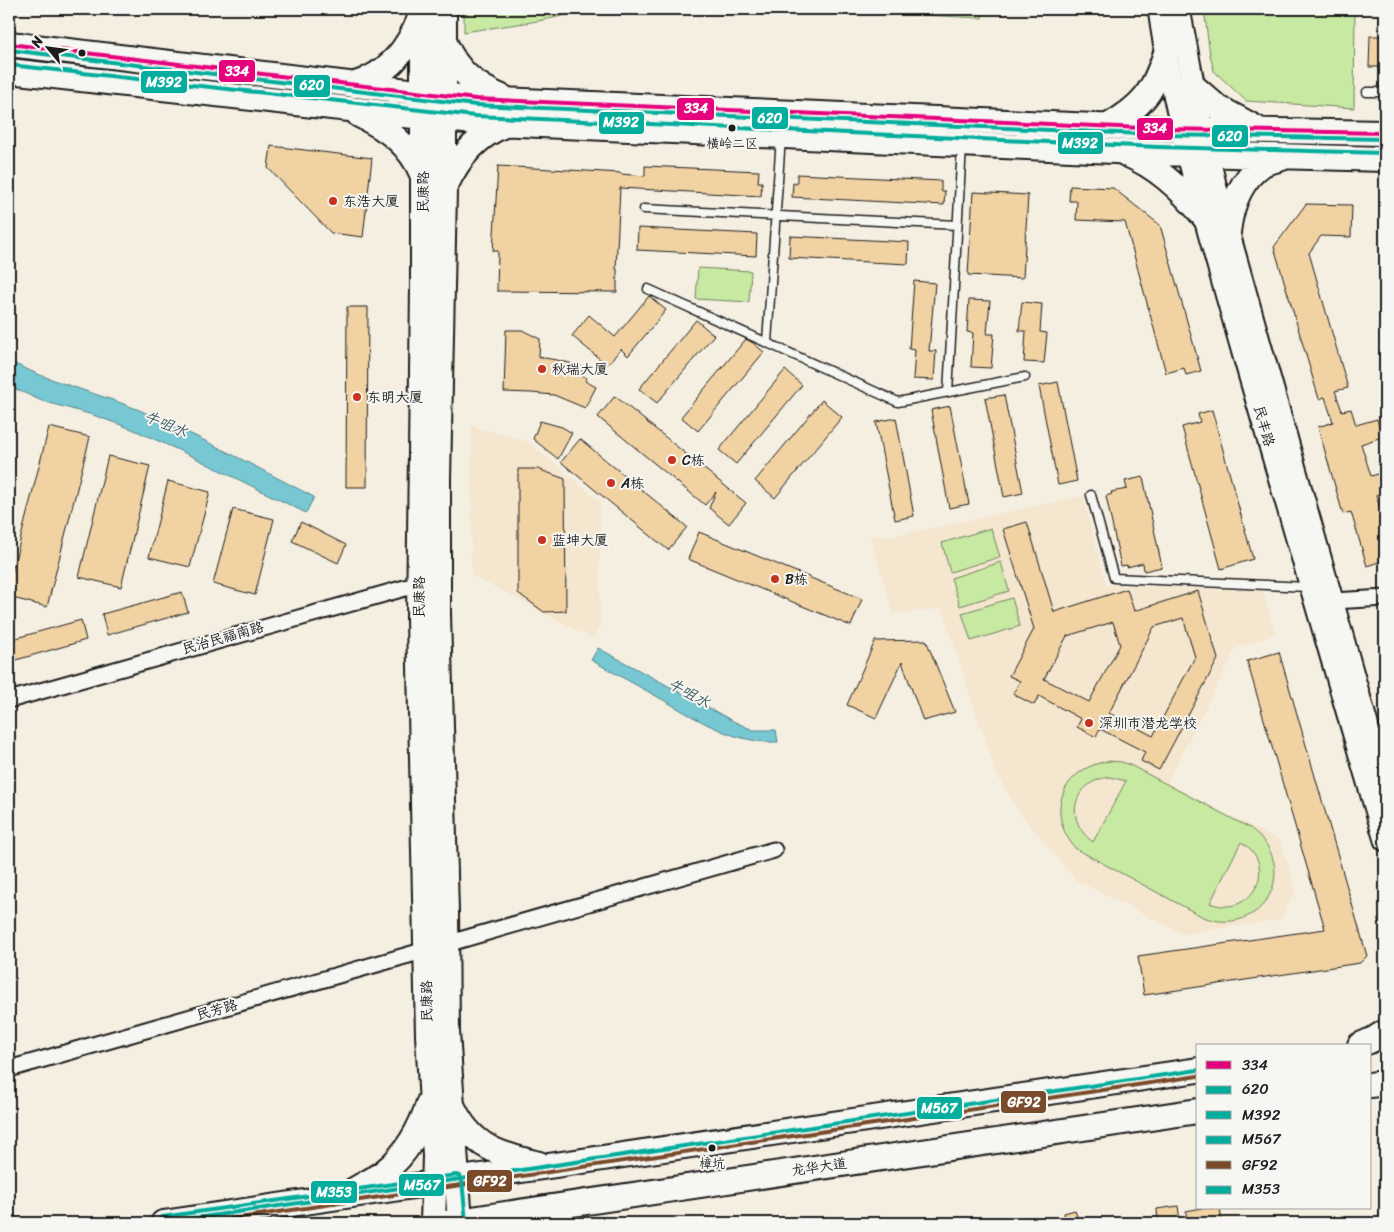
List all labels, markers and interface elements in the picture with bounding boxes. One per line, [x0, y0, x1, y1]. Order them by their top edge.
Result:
north arrow [22, 22, 72, 72]
text: N [23, 31, 50, 53]
unlabelled marker [77, 48, 87, 58]
line badge: 334 [218, 59, 256, 83]
text: 334 [224, 59, 249, 84]
line badge: M392 [140, 70, 188, 94]
text: M392 [145, 70, 183, 95]
text: 620 [299, 73, 325, 98]
line badge: 620 [293, 74, 331, 98]
text: 334 [683, 96, 708, 121]
line badge: 334 [676, 97, 715, 121]
line badge: 620 [751, 106, 789, 130]
text: 620 [757, 106, 783, 131]
text: M392 [602, 110, 640, 135]
line badge: M392 [598, 111, 645, 135]
text: 334 [1142, 116, 1167, 141]
line badge: 334 [1136, 117, 1174, 141]
marker: 横岭二区 [727, 123, 737, 133]
line badge: 620 [1211, 124, 1249, 148]
text: 620 [1217, 124, 1243, 149]
line badge: M392 [1057, 131, 1104, 155]
text: M392 [1061, 131, 1099, 156]
place label: 横岭二区 [706, 132, 758, 155]
street label: 民康路 [411, 171, 436, 213]
place label: 东浩大厦 [343, 189, 399, 214]
marker: 东浩大厦 [327, 195, 339, 207]
place label: 秋瑞大厦 [552, 357, 608, 382]
marker: 秋瑞大厦 [536, 363, 548, 375]
place label: 东明大厦 [367, 385, 423, 410]
marker: 东明大厦 [351, 391, 363, 403]
street label: 民丰路 [1246, 402, 1282, 450]
water label: 牛咀水 [140, 403, 193, 445]
place label: C栋 [682, 448, 705, 473]
marker: C栋 [666, 454, 678, 466]
place label: A栋 [620, 471, 644, 496]
marker: A栋 [605, 477, 617, 489]
place label: 蓝坤大厦 [552, 528, 608, 553]
marker: 蓝坤大厦 [536, 534, 548, 546]
place label: B栋 [785, 567, 808, 592]
marker: B栋 [769, 573, 781, 585]
street label: 民康路 [407, 576, 432, 618]
street label: 民治民福南路 [179, 614, 267, 662]
water label: 牛咀水 [663, 671, 716, 716]
place label: 深圳市潜龙学校 [1099, 711, 1197, 736]
marker: 深圳市潜龙学校 [1083, 717, 1095, 729]
street label: 民康路 [414, 980, 440, 1022]
street label: 民芳路 [193, 992, 241, 1028]
legend [1196, 1044, 1372, 1210]
text: 334 [1242, 1052, 1268, 1078]
text: 620 [1242, 1076, 1269, 1102]
line badge: GF92 [1000, 1090, 1047, 1114]
text: GF92 [1006, 1090, 1041, 1115]
line badge: M567 [916, 1096, 963, 1120]
text: M567 [920, 1096, 958, 1121]
text: M392 [1242, 1102, 1281, 1128]
text: M567 [1242, 1126, 1282, 1152]
marker: 樟坑 [707, 1143, 717, 1153]
street label: 龙华大道 [790, 1151, 848, 1183]
place label: 樟坑 [699, 1152, 725, 1175]
text: GF92 [1242, 1152, 1278, 1178]
line badge: GF92 [466, 1169, 513, 1193]
text: GF92 [472, 1169, 507, 1194]
line badge: M567 [398, 1173, 445, 1197]
text: M567 [403, 1173, 441, 1198]
text: M353 [1242, 1176, 1280, 1202]
line badge: M353 [310, 1180, 358, 1204]
text: M353 [315, 1180, 352, 1205]

